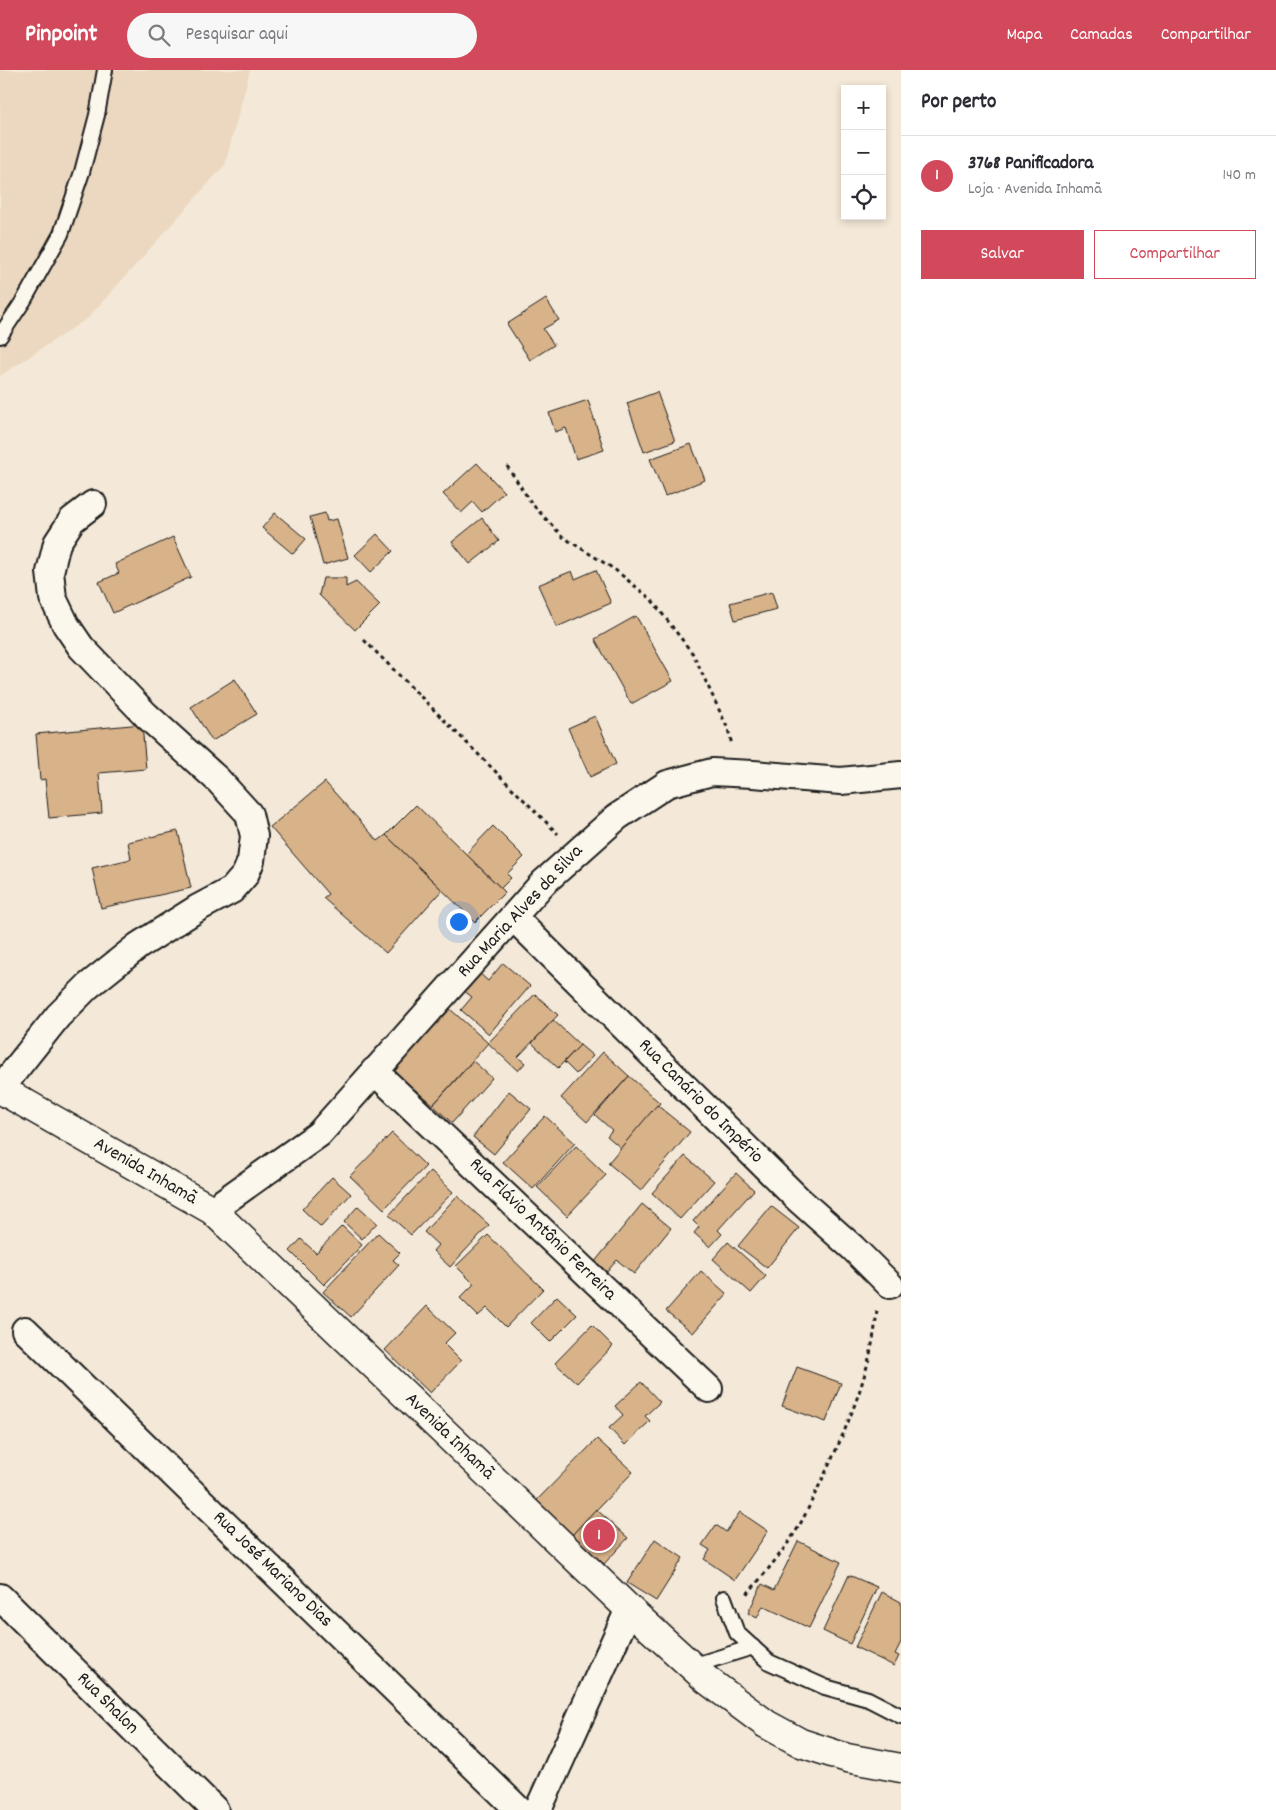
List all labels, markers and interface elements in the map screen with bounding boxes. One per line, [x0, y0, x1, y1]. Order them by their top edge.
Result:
search box [127, 13, 477, 58]
text: Pinpoint [25, 18, 97, 52]
icon: search [145, 21, 173, 49]
text: Pesquisar aqui [185, 22, 288, 49]
text: Mapa [1006, 23, 1042, 48]
text: Camadas [1070, 23, 1133, 48]
text: Compartilhar [1161, 23, 1251, 48]
map controls [841, 85, 886, 220]
button: + [841, 85, 886, 130]
text: Por perto [921, 88, 996, 118]
button: − [841, 130, 886, 175]
text: 3768 Panificadora [968, 151, 1093, 178]
text: 1 [935, 164, 939, 187]
text: 140 m [1222, 164, 1256, 187]
button: locate [841, 175, 886, 220]
text: Loja · Avenida Inhamã [968, 178, 1102, 201]
button: Salvar [921, 230, 1084, 279]
button: Compartilhar [1094, 230, 1256, 279]
street label: Rua Maria Alves da Silva [452, 839, 591, 985]
your location [446, 909, 472, 935]
street label: Rua Canário do Império [631, 1033, 769, 1171]
street label: Avenida Inhamã [88, 1131, 202, 1213]
street label: Rua Flávio Antônio Ferreira [462, 1152, 623, 1308]
street label: Avenida Inhamã [398, 1387, 500, 1487]
street label: Rua José Mariano Dias [206, 1505, 338, 1635]
pin: 1 [583, 1516, 615, 1554]
street label: Rua Shalon [70, 1667, 144, 1741]

